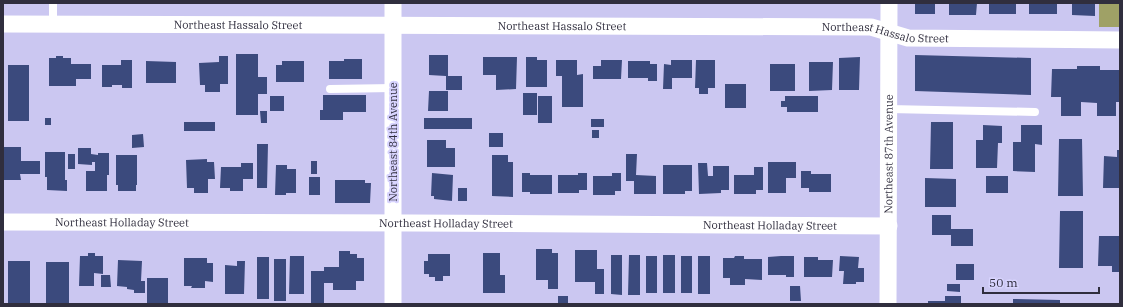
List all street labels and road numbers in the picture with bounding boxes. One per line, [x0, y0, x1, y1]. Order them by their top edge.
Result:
street label: Northeast Hassalo Street [174, 18, 302, 32]
street label: Northeast Hassalo Street [498, 19, 626, 33]
street label: Northeast Hassalo Street [822, 20, 949, 45]
street label: Northeast 84th Avenue [386, 82, 400, 202]
street label: Northeast 87th Avenue [881, 94, 896, 214]
street label: Northeast Holladay Street [55, 215, 189, 229]
street label: Northeast Holladay Street [379, 216, 513, 231]
street label: Northeast Holladay Street [703, 218, 837, 233]

